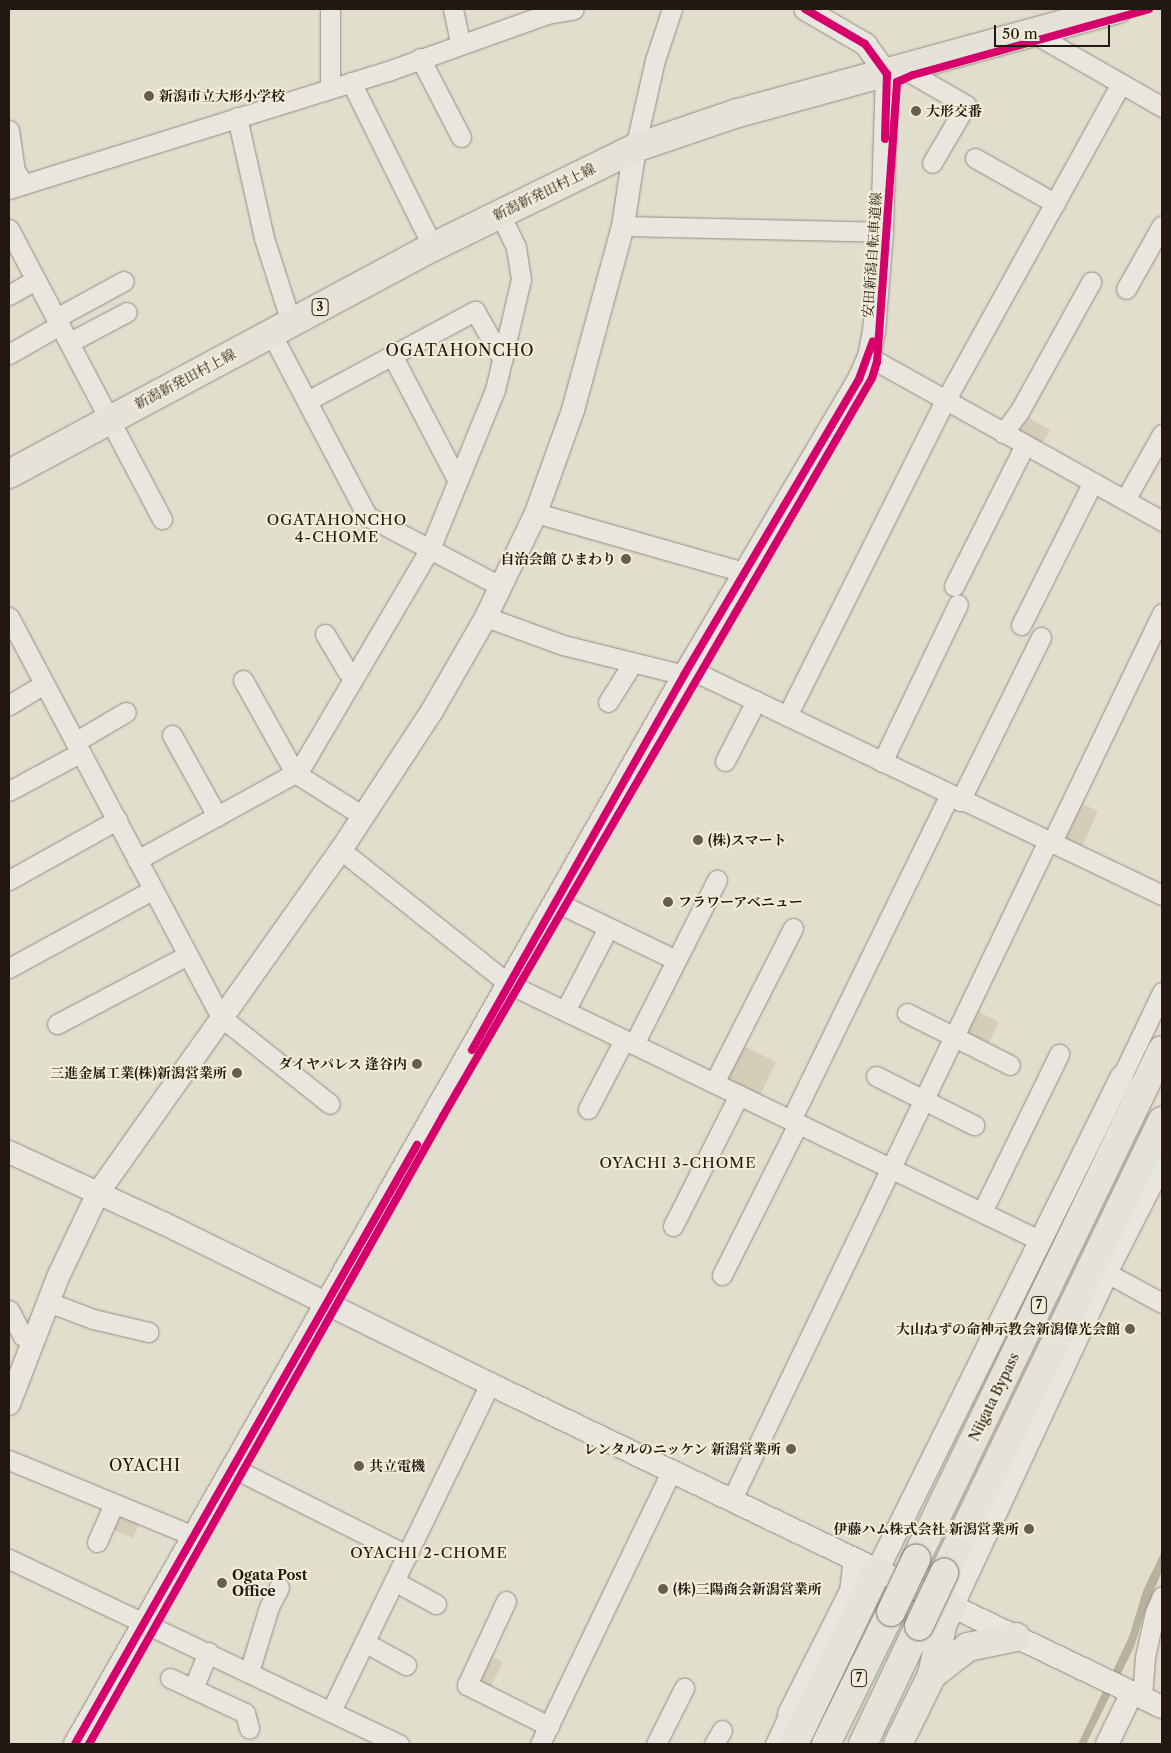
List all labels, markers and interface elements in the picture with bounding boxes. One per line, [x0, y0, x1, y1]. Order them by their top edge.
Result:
scale bar [996, 15, 1112, 47]
text: 50 m [1002, 24, 1038, 43]
place label: 新潟市立大形小学校 [159, 88, 285, 104]
marker: 新潟市立大形小学校 [143, 90, 155, 102]
place label: 大形交番 [926, 103, 982, 119]
marker: 大形交番 [910, 105, 922, 117]
street label: 新潟新発田村上線 [490, 160, 598, 224]
street label: 安田新潟自転車道線 [859, 192, 885, 318]
road number: 3 [311, 298, 329, 316]
district label: OGATAHONCHO [384, 340, 536, 360]
street label: 新潟新発田村上線 [132, 345, 238, 413]
district label: OGATAHONCHO 4-CHOME [265, 510, 409, 545]
place label: 自治会館 ひまわり [500, 551, 616, 567]
marker: 自治会館 ひまわり [620, 553, 632, 565]
place label: (株)スマート [708, 832, 787, 848]
marker: (株)スマート [692, 834, 704, 846]
place label: フラワーアベニュー [678, 894, 804, 910]
marker: フラワーアベニュー [662, 896, 674, 908]
place label: ダイヤパレス 逢谷内 [277, 1056, 407, 1072]
marker: ダイヤパレス 逢谷内 [411, 1058, 423, 1070]
place label: 三進金属工業(株)新潟営業所 [50, 1065, 227, 1081]
marker: 三進金属工業(株)新潟営業所 [231, 1067, 243, 1079]
district label: OYACHI 3-CHOME [598, 1154, 758, 1172]
road number: 7 [1030, 1296, 1048, 1314]
place label: 大山ねずの命神示教会新潟偉光会館 [896, 1321, 1120, 1337]
marker: 大山ねずの命神示教会新潟偉光会館 [1124, 1323, 1136, 1335]
street label: Niigata Bypass [965, 1350, 1023, 1444]
place label: レンタルのニッケン 新潟営業所 [581, 1441, 781, 1457]
marker: レンタルのニッケン 新潟営業所 [785, 1443, 797, 1455]
district label: OYACHI [108, 1455, 182, 1475]
place label: 共立電機 [369, 1458, 425, 1474]
marker: 共立電機 [353, 1460, 365, 1472]
place label: 伊藤ハム株式会社 新潟営業所 [833, 1521, 1019, 1537]
marker: 伊藤ハム株式会社 新潟営業所 [1023, 1523, 1035, 1535]
district label: OYACHI 2-CHOME [348, 1544, 510, 1562]
place label: Ogata Post Office [232, 1567, 308, 1600]
marker: Ogata Post Office [216, 1577, 228, 1589]
place label: (株)三陽商会新潟営業所 [673, 1581, 822, 1597]
marker: (株)三陽商会新潟営業所 [657, 1583, 669, 1595]
road number: 7 [850, 1669, 868, 1688]

